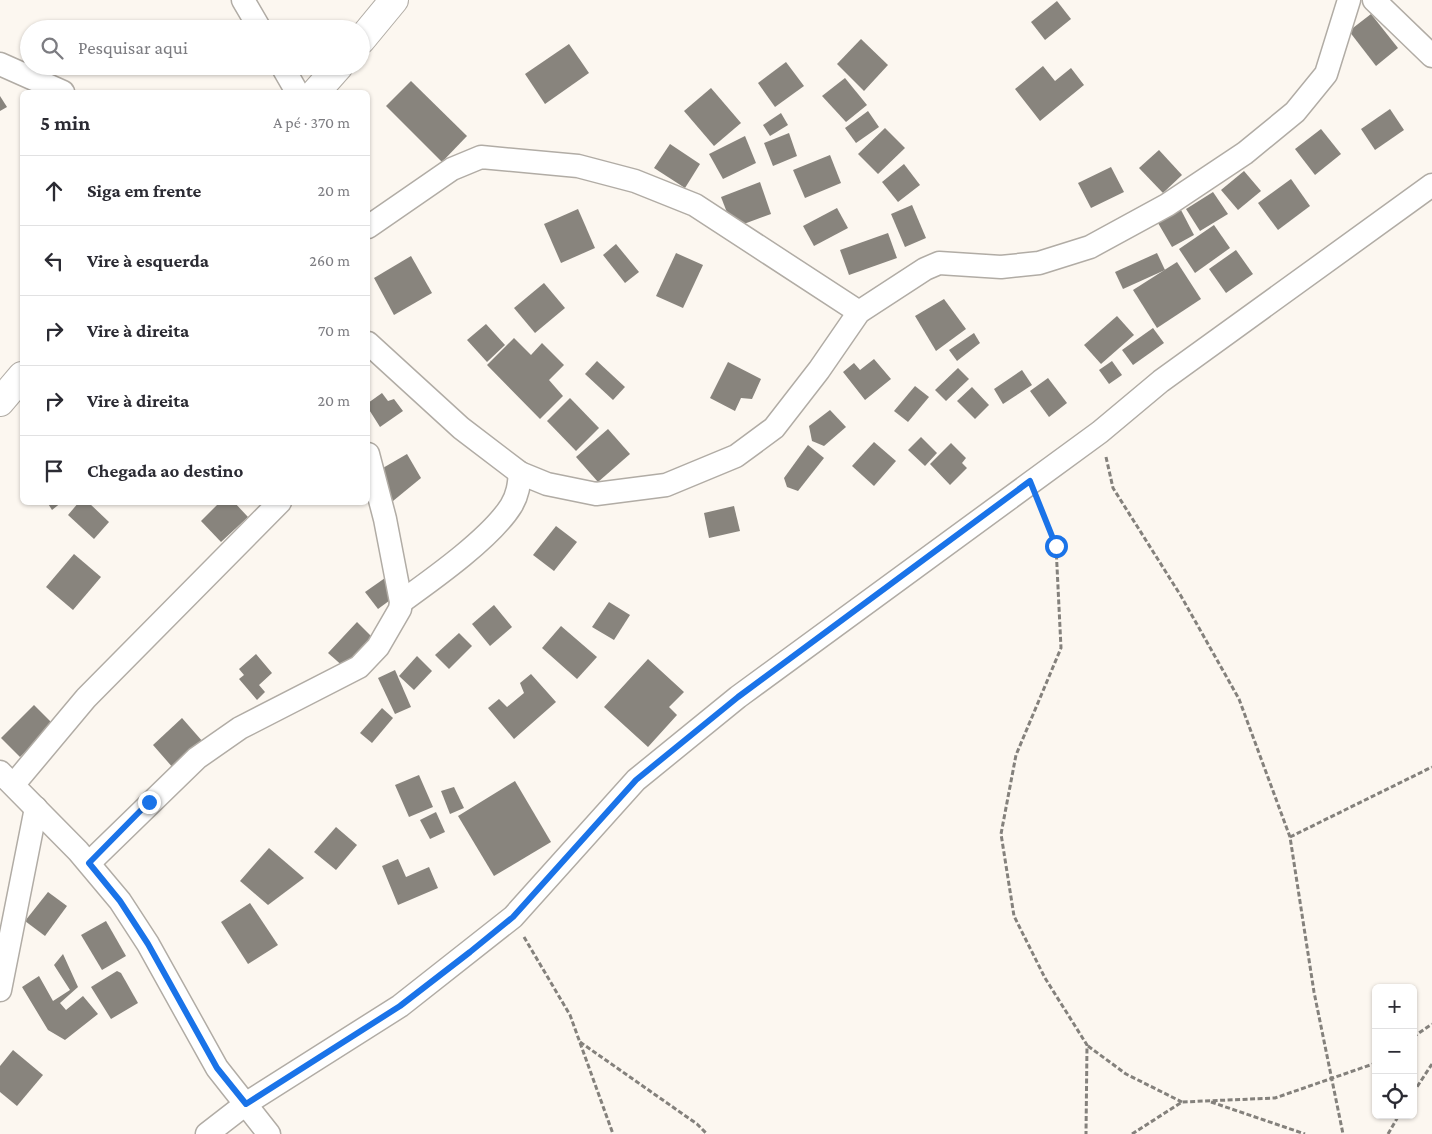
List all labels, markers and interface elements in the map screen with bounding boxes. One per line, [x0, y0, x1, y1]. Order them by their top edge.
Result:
search box [20, 20, 370, 75]
icon: search [38, 34, 66, 62]
text: Pesquisar aqui [78, 37, 188, 58]
text: 5 min [40, 111, 90, 135]
text: A pé · 370 m [273, 114, 350, 131]
icon: ahead [40, 177, 68, 205]
text: Siga em frente [87, 180, 201, 201]
text: 20 m [317, 182, 350, 199]
icon: left [40, 247, 68, 275]
text: Vire à esquerda [87, 250, 209, 271]
text: 260 m [309, 252, 350, 269]
icon: right [40, 317, 68, 345]
text: Vire à direita [87, 320, 189, 341]
text: 70 m [318, 322, 350, 339]
icon: right [40, 387, 68, 415]
text: Vire à direita [87, 390, 189, 411]
text: 20 m [317, 392, 350, 409]
icon: arrive [40, 457, 68, 485]
text: Chegada ao destino [87, 460, 243, 481]
route start [1045, 535, 1068, 558]
route end [138, 791, 161, 814]
map controls [1372, 984, 1417, 1119]
button: + [1372, 984, 1417, 1029]
button: − [1372, 1029, 1417, 1074]
button: locate [1372, 1074, 1417, 1119]

